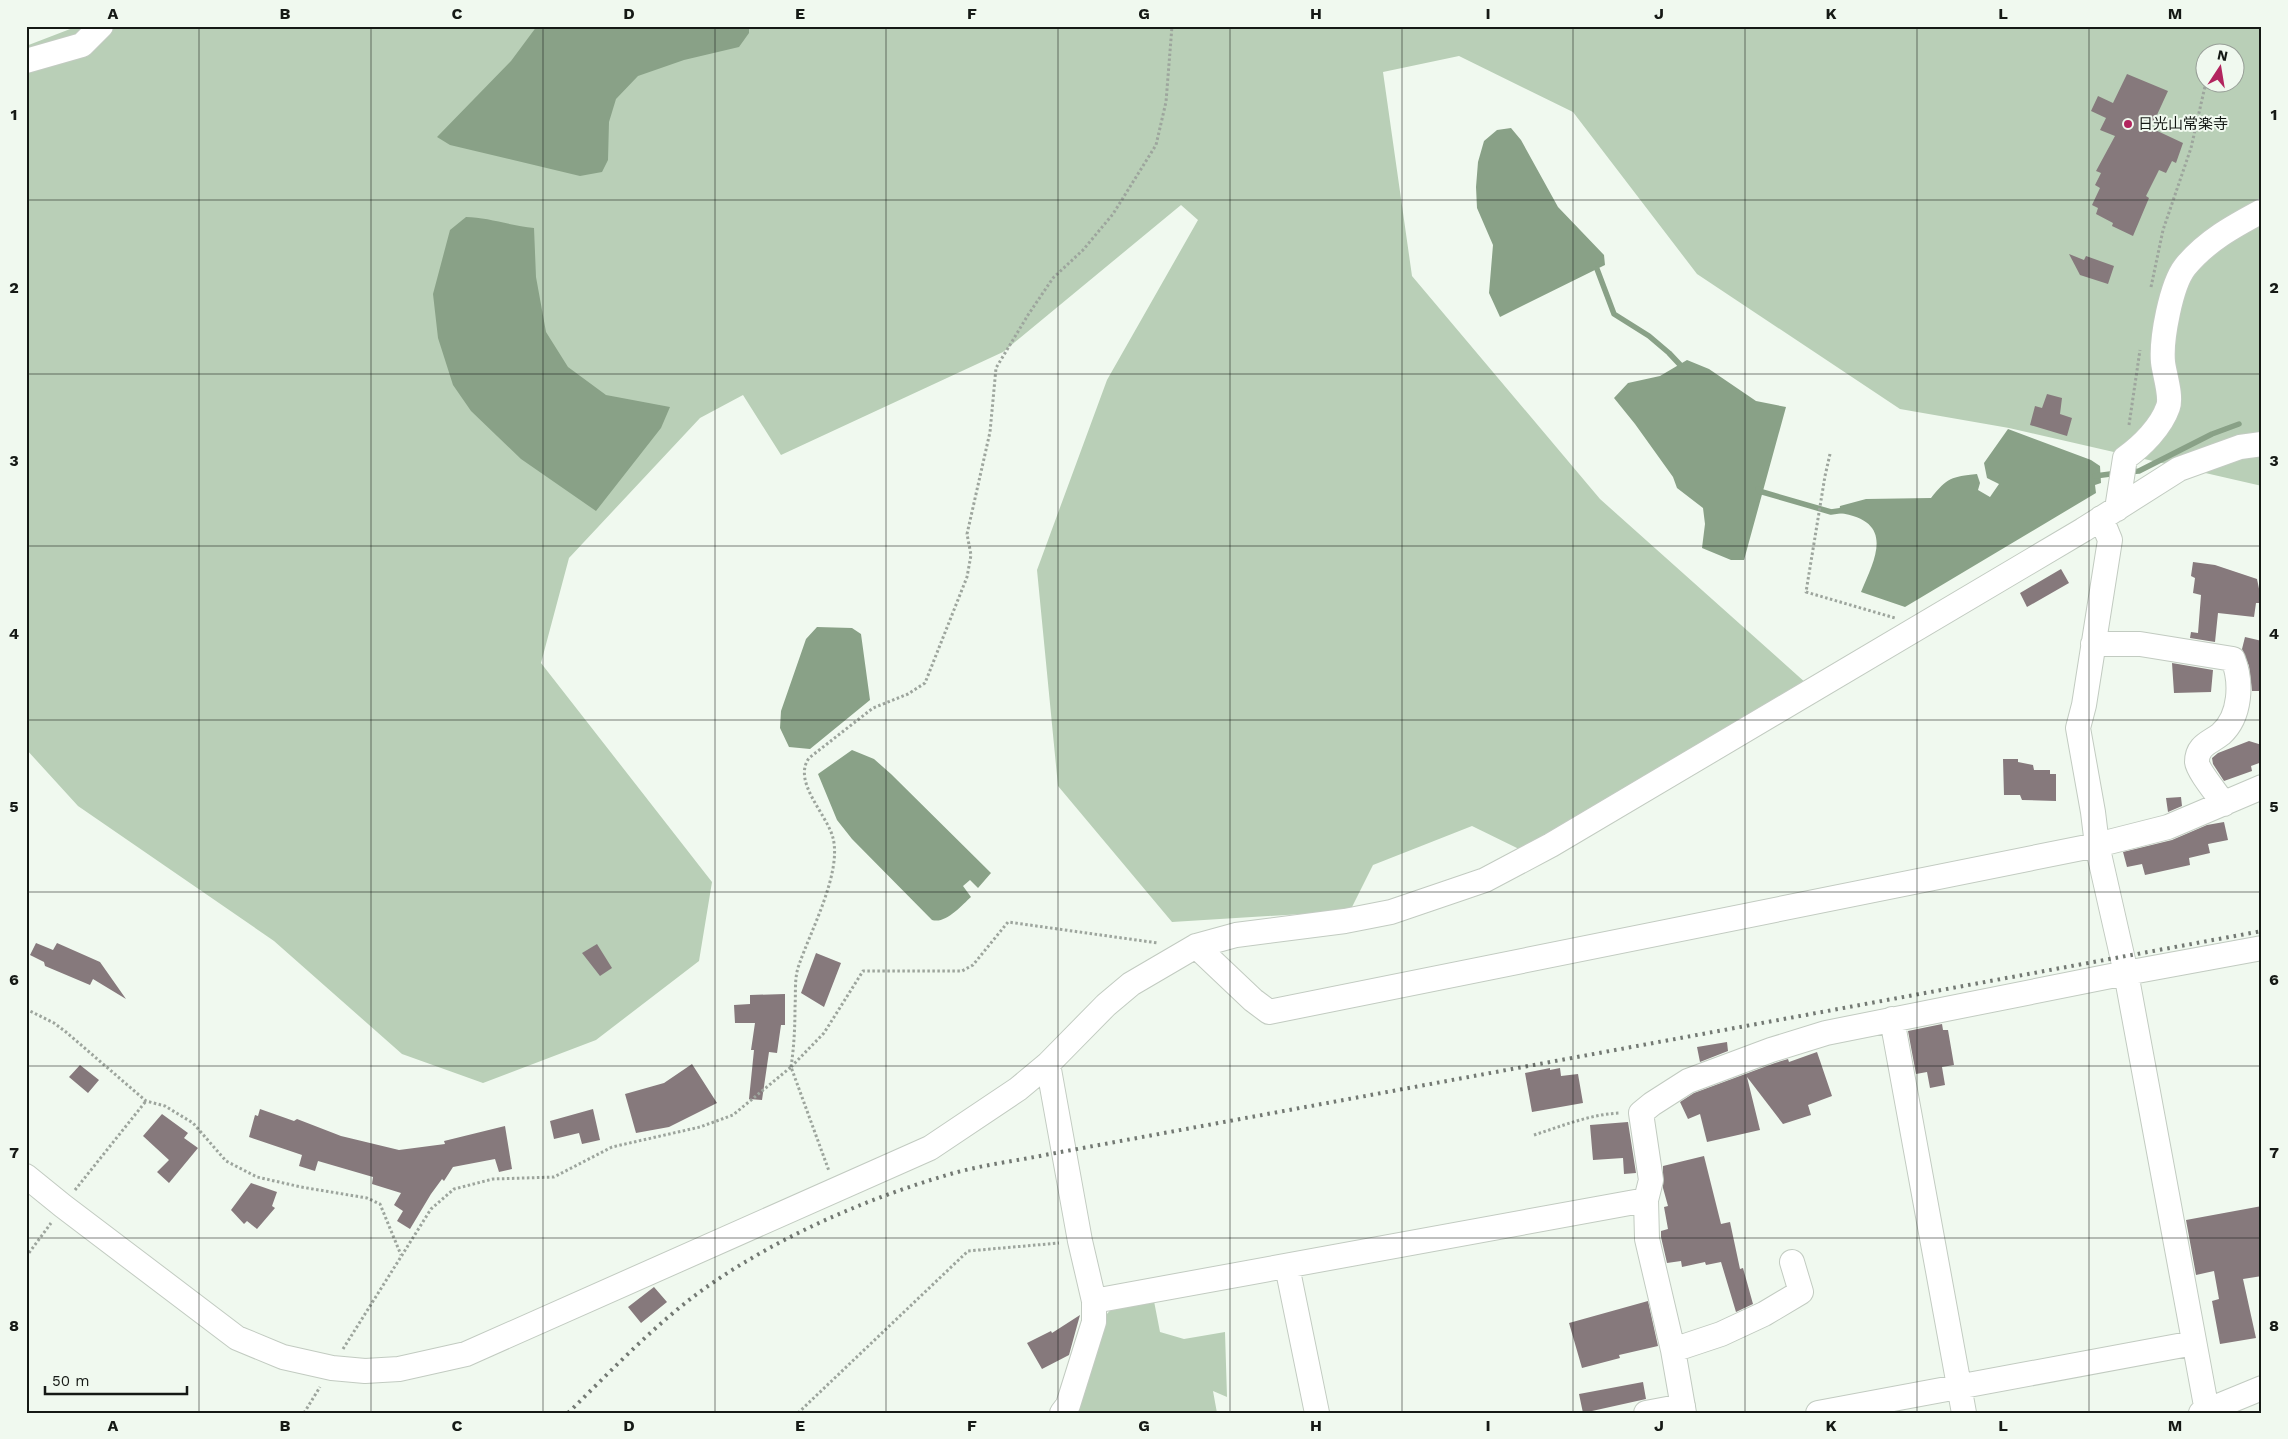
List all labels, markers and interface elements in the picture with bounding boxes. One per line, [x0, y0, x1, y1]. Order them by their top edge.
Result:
text: A [108, 4, 119, 23]
text: B [280, 4, 291, 23]
text: C [452, 4, 463, 23]
text: D [623, 4, 635, 23]
text: E [795, 4, 805, 23]
text: F [967, 4, 977, 23]
text: G [1138, 4, 1150, 23]
text: H [1310, 4, 1322, 23]
text: I [1485, 4, 1491, 23]
text: J [1654, 4, 1664, 23]
text: K [1825, 4, 1837, 23]
text: L [1998, 4, 2008, 23]
text: M [2168, 4, 2182, 23]
north arrow [2196, 42, 2246, 92]
text: N [2216, 46, 2229, 64]
text: 1 [11, 105, 17, 124]
text: 1 [2271, 105, 2277, 124]
place label: 日光山常楽寺 [2138, 115, 2228, 133]
marker: 日光山常楽寺 [2122, 118, 2134, 130]
text: 2 [9, 278, 19, 297]
text: 2 [2269, 278, 2279, 297]
text: 3 [9, 451, 19, 470]
text: 3 [2269, 451, 2279, 470]
text: 4 [9, 624, 19, 643]
text: 4 [2269, 624, 2279, 643]
text: 5 [9, 797, 19, 816]
text: 5 [2269, 797, 2279, 816]
text: 6 [9, 970, 19, 989]
text: 6 [2269, 970, 2279, 989]
text: 7 [9, 1143, 19, 1162]
text: 7 [2269, 1143, 2279, 1162]
text: 8 [9, 1316, 19, 1335]
text: 8 [2269, 1316, 2279, 1335]
scale bar [45, 1364, 188, 1396]
text: 50 m [52, 1372, 89, 1390]
text: A [108, 1416, 119, 1435]
text: B [280, 1416, 291, 1435]
text: C [452, 1416, 463, 1435]
text: D [623, 1416, 635, 1435]
text: E [795, 1416, 805, 1435]
text: F [967, 1416, 977, 1435]
text: G [1138, 1416, 1150, 1435]
text: H [1310, 1416, 1322, 1435]
text: I [1485, 1416, 1491, 1435]
text: J [1654, 1416, 1664, 1435]
text: K [1825, 1416, 1837, 1435]
text: L [1998, 1416, 2008, 1435]
text: M [2168, 1416, 2182, 1435]

